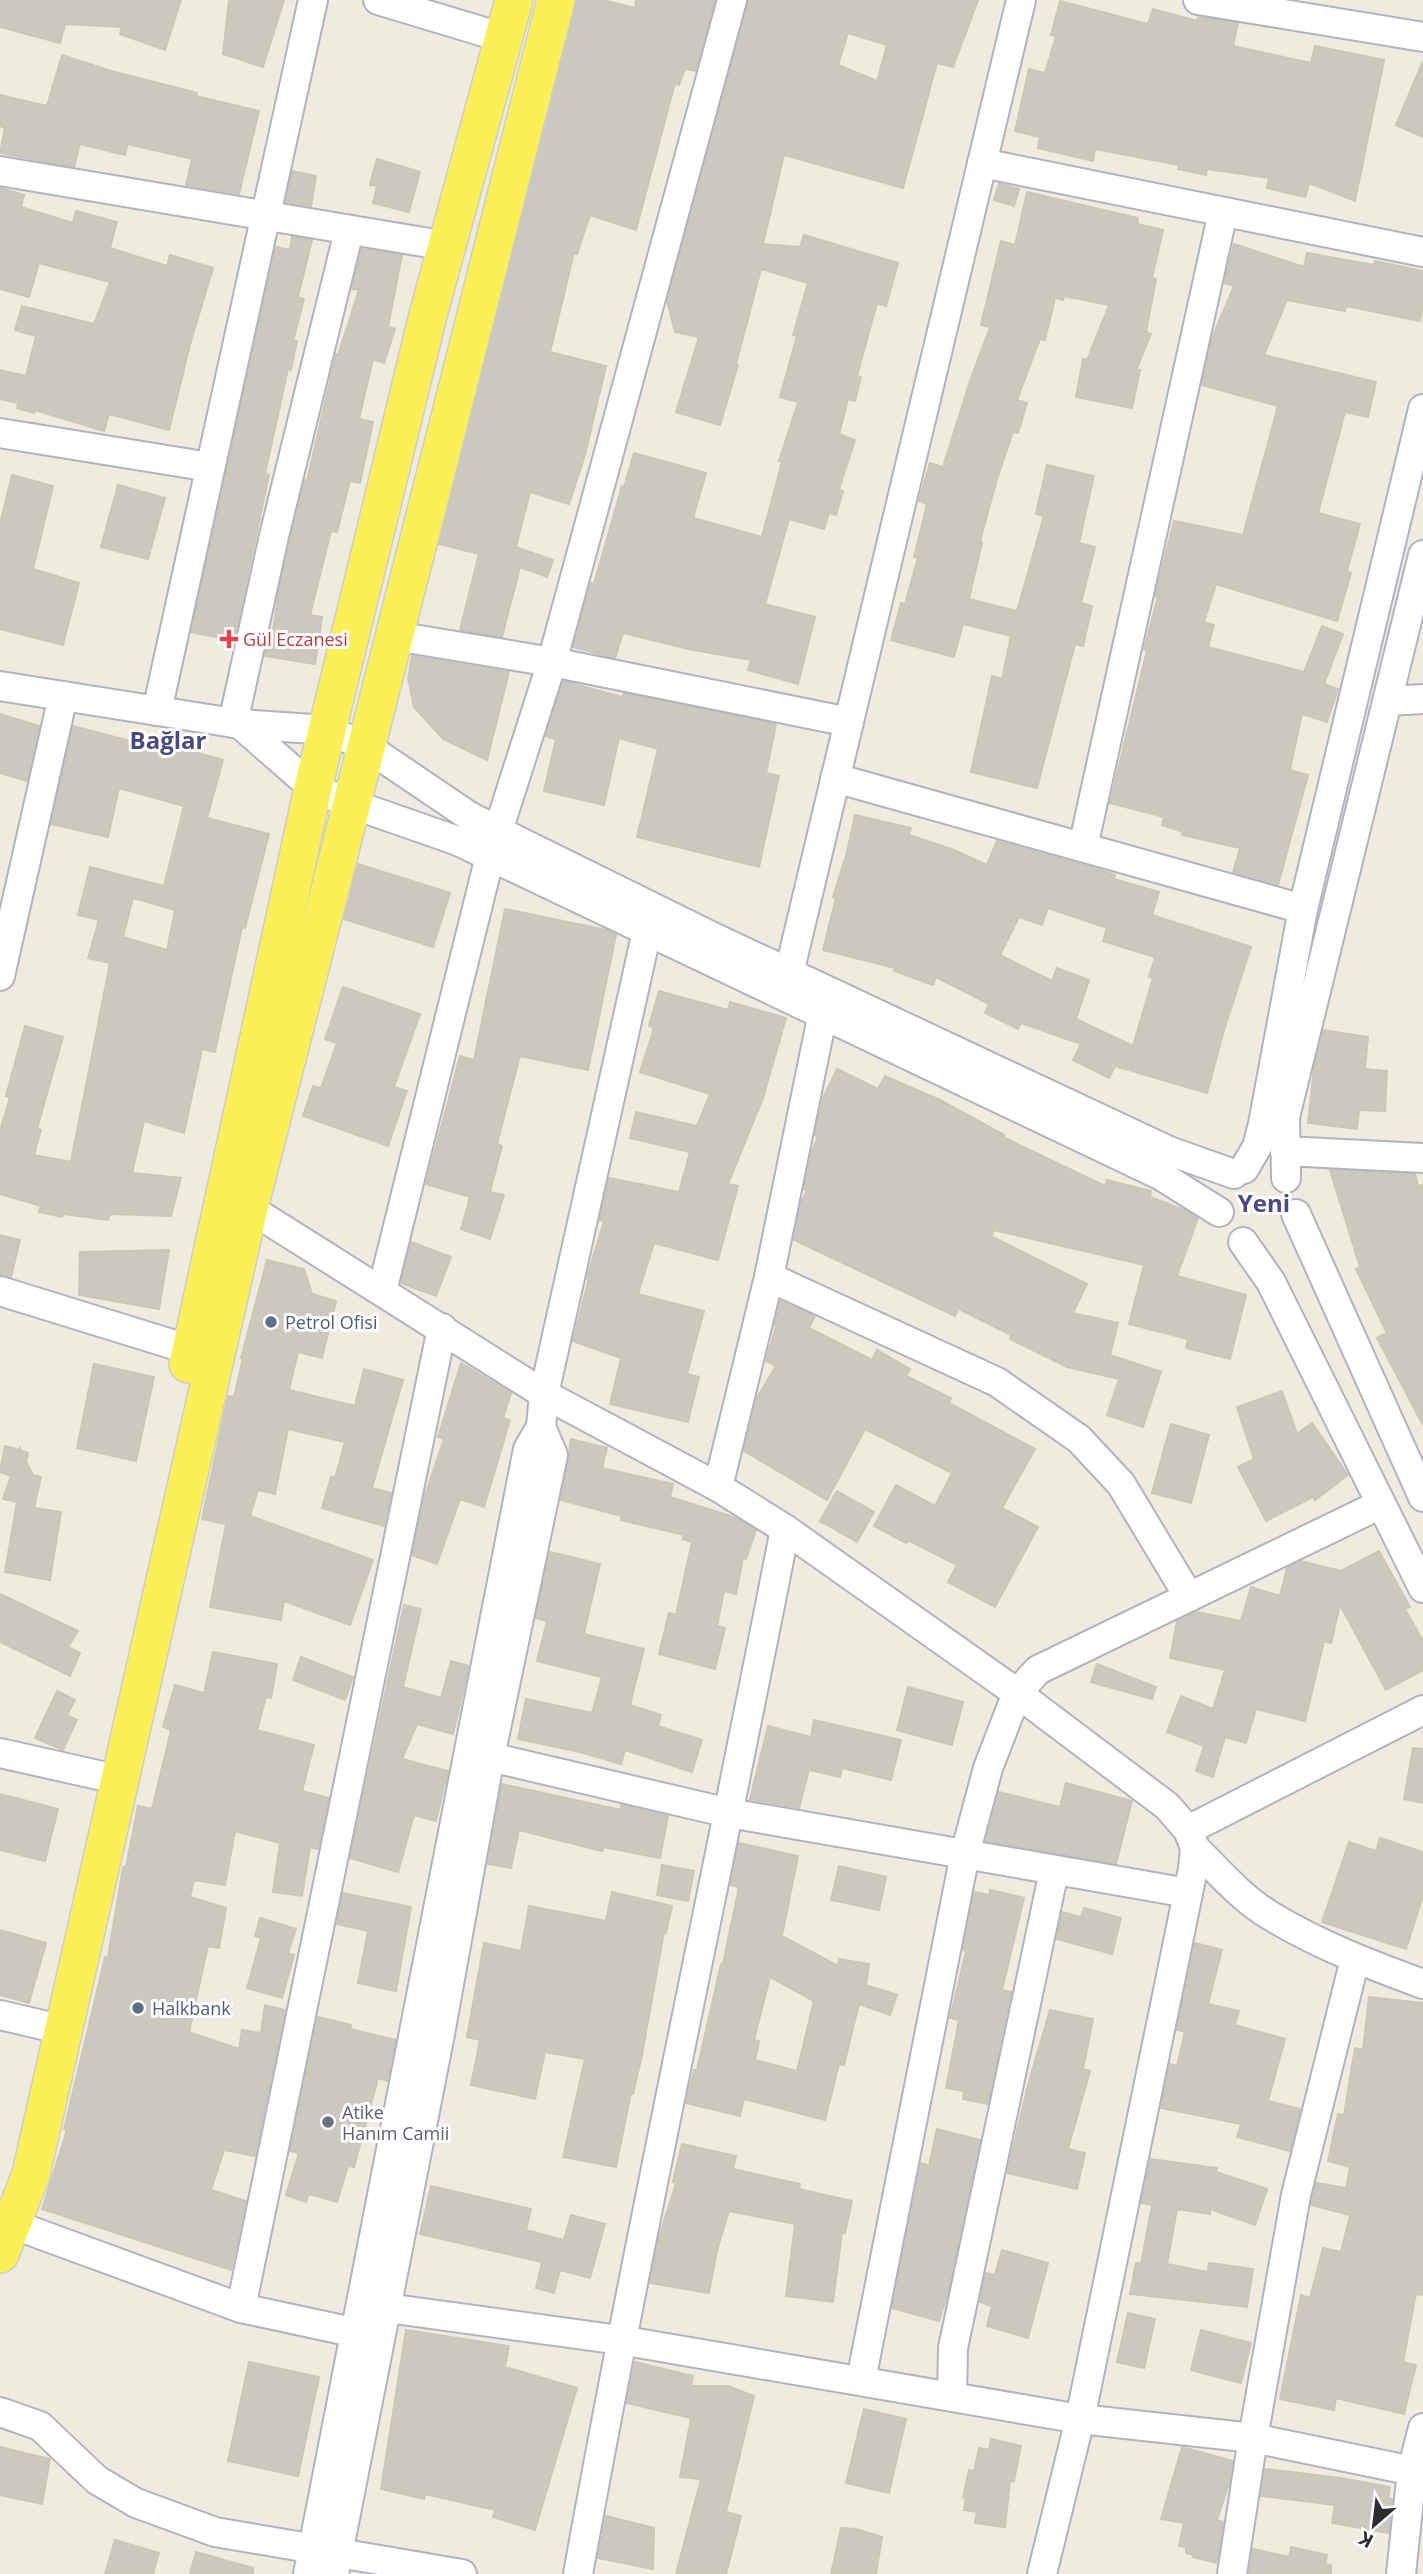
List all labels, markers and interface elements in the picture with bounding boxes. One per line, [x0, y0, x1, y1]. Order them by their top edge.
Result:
place label: Gül Eczanesi [243, 627, 348, 651]
marker: Gül Eczanesi [221, 631, 237, 647]
district label: Bağlar [130, 723, 207, 756]
district label: Yeni [1238, 1186, 1290, 1219]
place label: Petrol Ofisi [285, 1310, 377, 1334]
marker: Petrol Ofisi [263, 1314, 279, 1330]
place label: Halkbank [152, 1996, 231, 2020]
marker: Halkbank [130, 2000, 146, 2016]
place label: Atike Hanım Camii [342, 2100, 449, 2145]
marker: Atike Hanım Camii [320, 2114, 336, 2130]
north arrow [1339, 2490, 1409, 2560]
text: K [1354, 2525, 1378, 2554]

